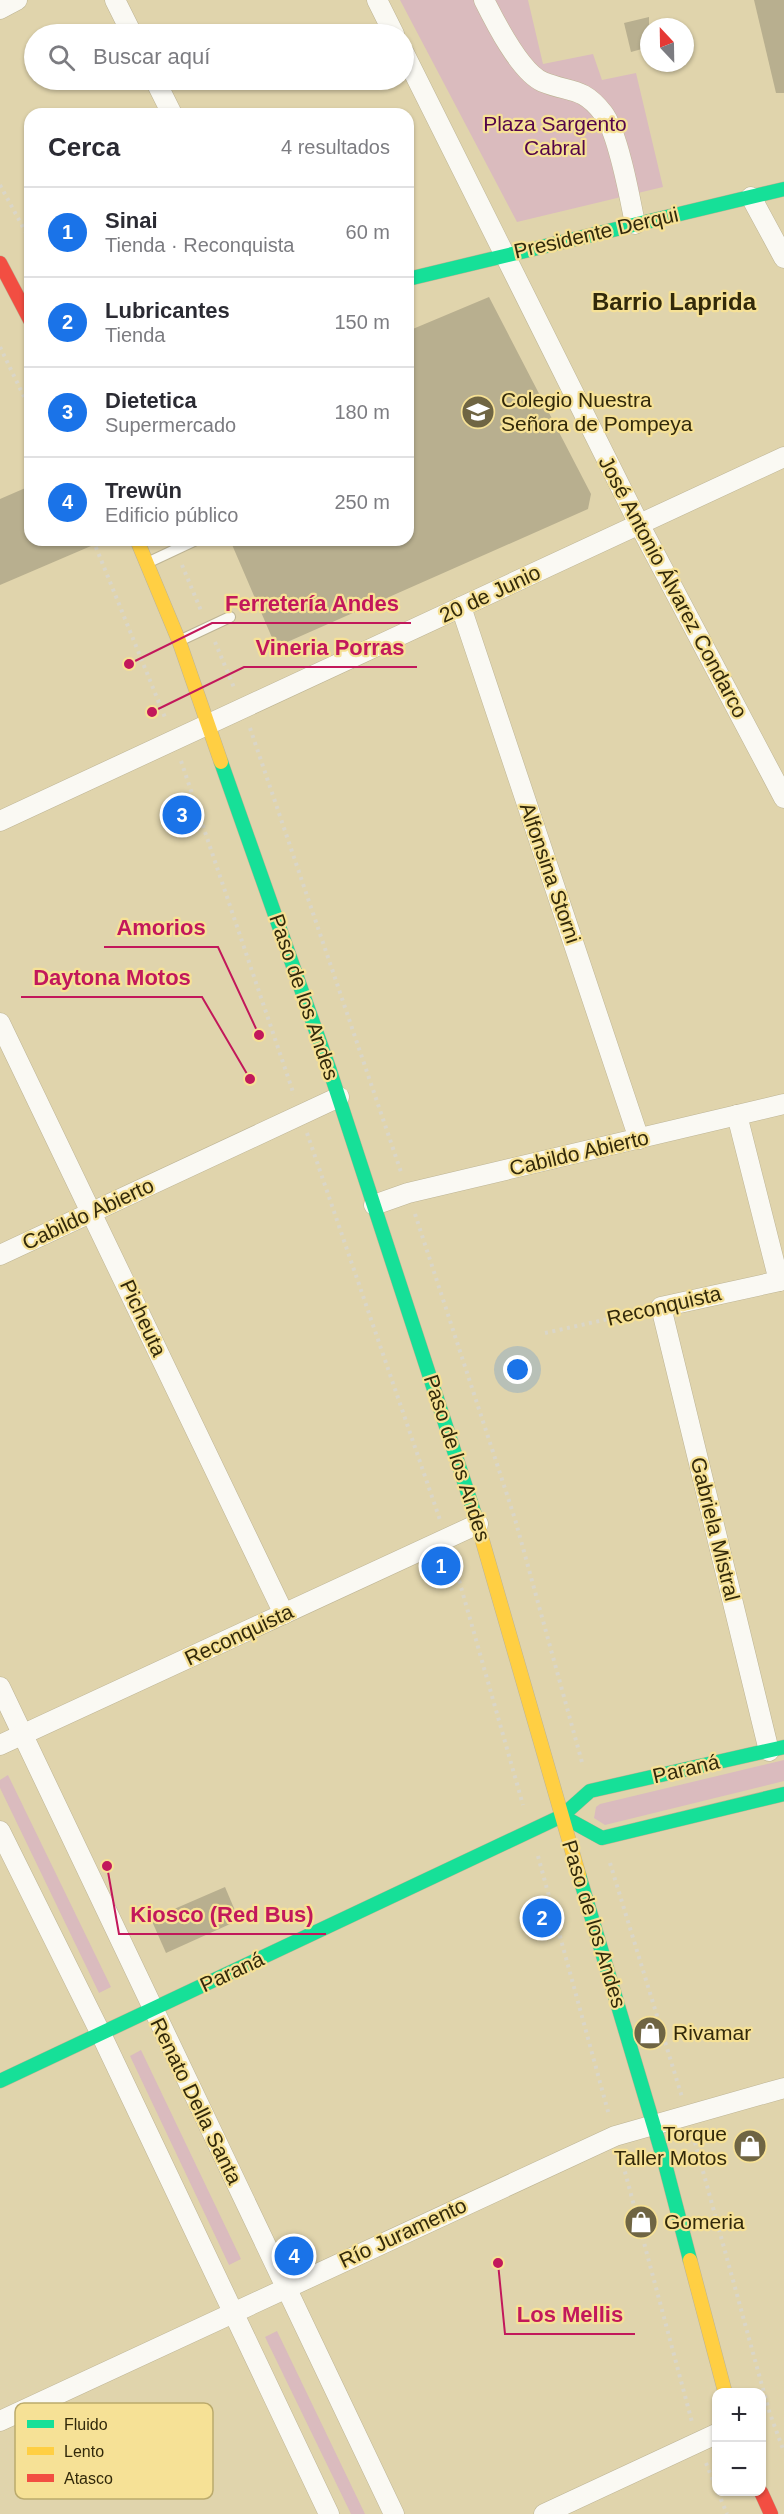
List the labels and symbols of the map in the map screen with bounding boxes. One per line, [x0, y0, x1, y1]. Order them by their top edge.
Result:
north arrow [640, 18, 694, 72]
park label: Plaza Sargento Cabral [483, 112, 627, 159]
street label: Presidente Derqui [511, 202, 680, 263]
district label: Barrio Laprida [592, 288, 757, 315]
place label: Colegio Nuestra Señora de Pompeya [501, 388, 693, 435]
school or university icon: Colegio Nuestra Señora de Pompeya [460, 394, 496, 430]
street label: José Antonio Álvarez Condarco [595, 452, 752, 722]
street label: 20 de Junio [436, 560, 544, 627]
callout: Ferretería Andes [212, 583, 411, 623]
text: Ferretería Andes [225, 591, 399, 616]
callout: Vineria Porras [244, 627, 417, 667]
text: Vineria Porras [256, 635, 404, 660]
pin: 3 [162, 792, 201, 838]
street label: Alfonsina Storni [516, 800, 585, 946]
callout: Amorios [104, 907, 218, 947]
street label: Paso de los Andes [265, 911, 344, 1083]
text: Amorios [116, 915, 206, 940]
callout: Daytona Motos [21, 957, 202, 997]
text: Daytona Motos [33, 965, 191, 990]
street label: Cabildo Abierto [507, 1125, 651, 1180]
street label: Cabildo Abierto [18, 1173, 157, 1254]
street label: Picheuta [116, 1276, 171, 1360]
street label: Reconquista [604, 1281, 724, 1330]
your location [503, 1355, 532, 1384]
street label: Paso de los Andes [420, 1372, 495, 1544]
street label: Gabriela Mistral [687, 1455, 744, 1603]
pin: 1 [422, 1544, 460, 1588]
street label: Reconquista [181, 1599, 297, 1670]
street label: Paraná [650, 1750, 722, 1787]
street label: Paso de los Andes [558, 1837, 631, 2010]
callout: Kiosco (Red Bus) [119, 1894, 326, 1934]
pin: 2 [522, 1896, 562, 1940]
text: Kiosco (Red Bus) [130, 1902, 314, 1927]
street label: Paraná [196, 1947, 268, 1996]
street label: Renato Della Santa [146, 2014, 247, 2188]
shop icon: Rivamar [632, 2015, 668, 2051]
place label: Rivamar [673, 2021, 751, 2044]
place label: Torque Taller Motos [614, 2122, 727, 2169]
shop icon: Torque Taller Motos [732, 2128, 768, 2164]
street label: Río Juramento [336, 2193, 470, 2272]
shop icon: Gomeria [623, 2204, 659, 2240]
place label: Gomeria [664, 2210, 745, 2233]
pin: 4 [274, 2234, 314, 2278]
callout: Los Mellis [505, 2294, 635, 2334]
text: Los Mellis [517, 2302, 623, 2327]
legend [15, 2403, 213, 2499]
text: Fluido [64, 2416, 108, 2433]
text: Lento [64, 2443, 104, 2460]
text: Atasco [64, 2470, 113, 2487]

